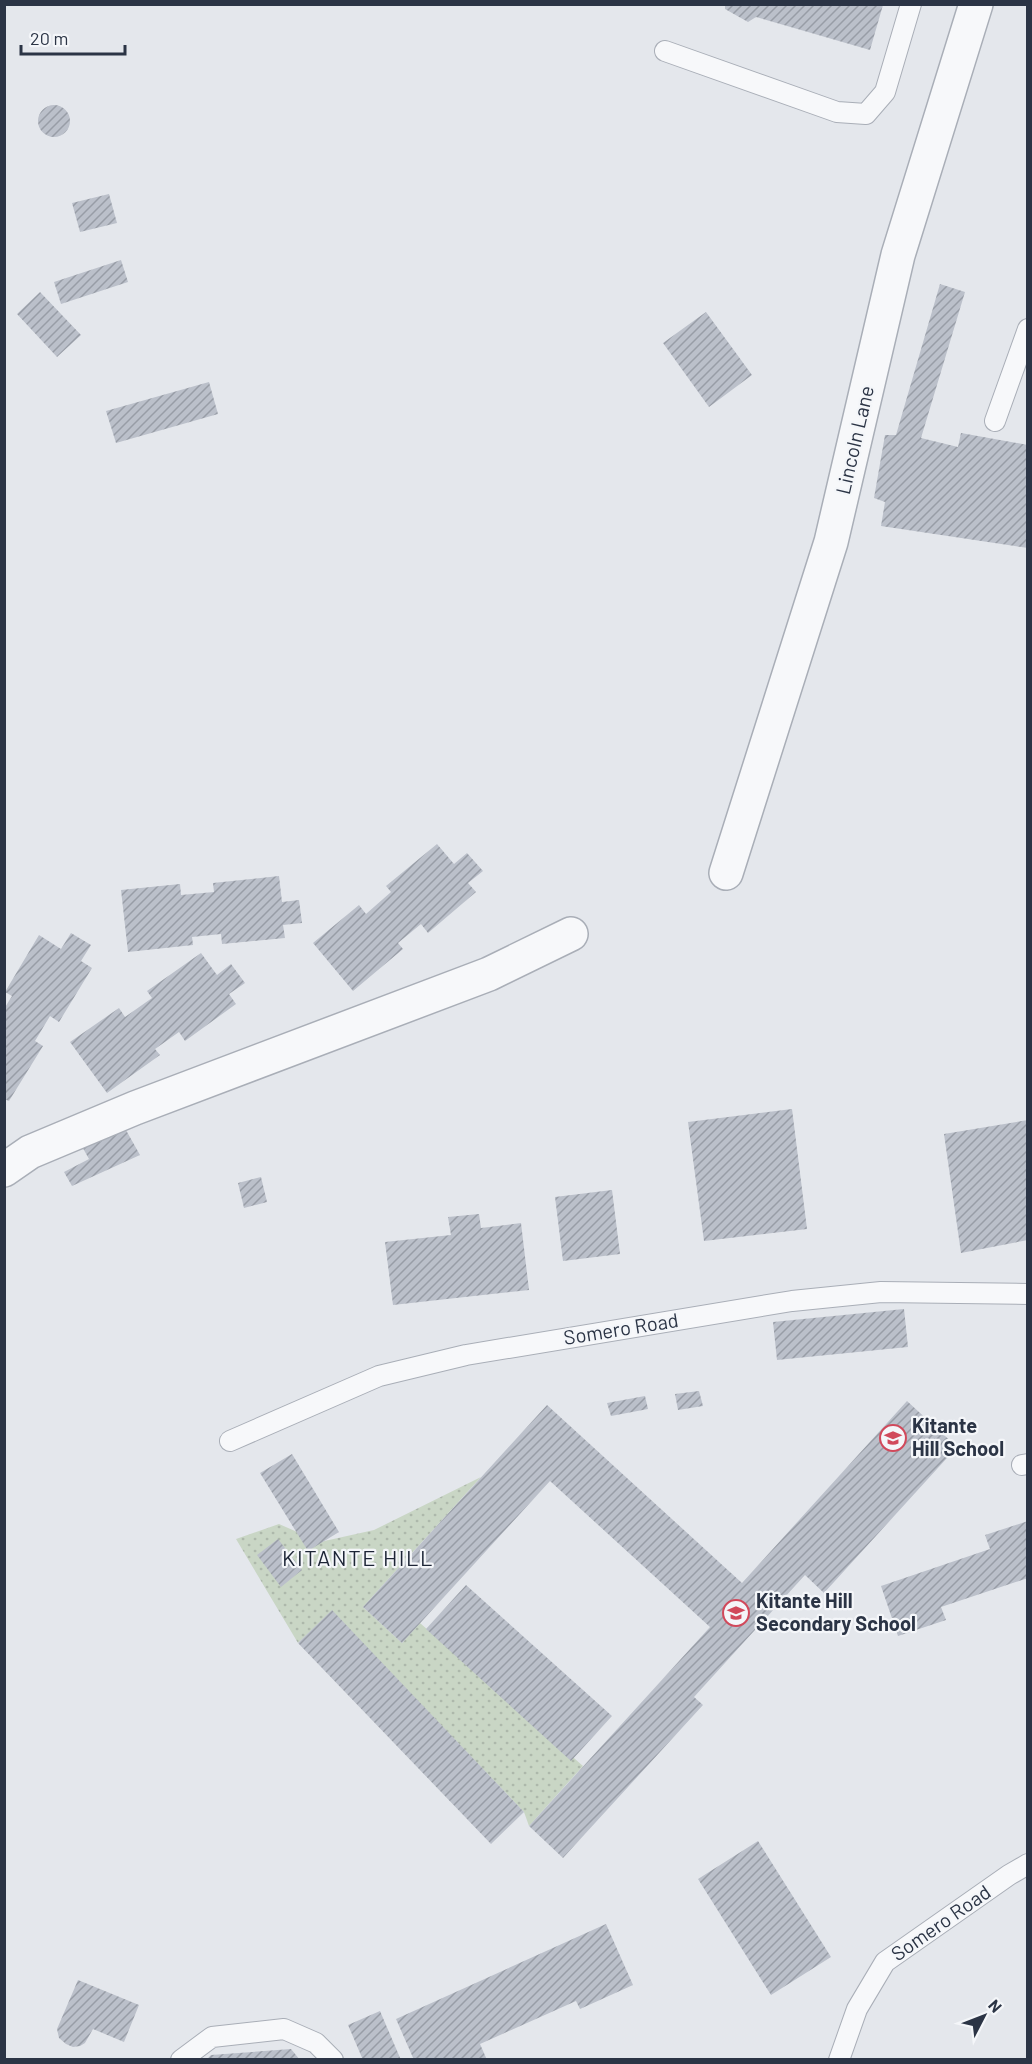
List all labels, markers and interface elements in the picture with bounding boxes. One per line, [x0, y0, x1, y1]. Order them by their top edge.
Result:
scale bar [21, 18, 124, 56]
text: 20 m [30, 27, 68, 49]
street label: Lincoln Lane [830, 383, 878, 496]
street label: Somero Road [562, 1307, 680, 1349]
place label: Kitante Hill School [912, 1413, 1004, 1460]
school or university icon: Kitante Hill School [878, 1423, 908, 1453]
district label: KITANTE HILL [282, 1544, 434, 1570]
place label: Kitante Hill Secondary School [756, 1588, 916, 1635]
school or university icon: Kitante Hill Secondary School [721, 1598, 751, 1628]
street label: Somero Road [886, 1879, 995, 1965]
north arrow [954, 1986, 1014, 2046]
text: N [985, 1995, 1006, 2016]

